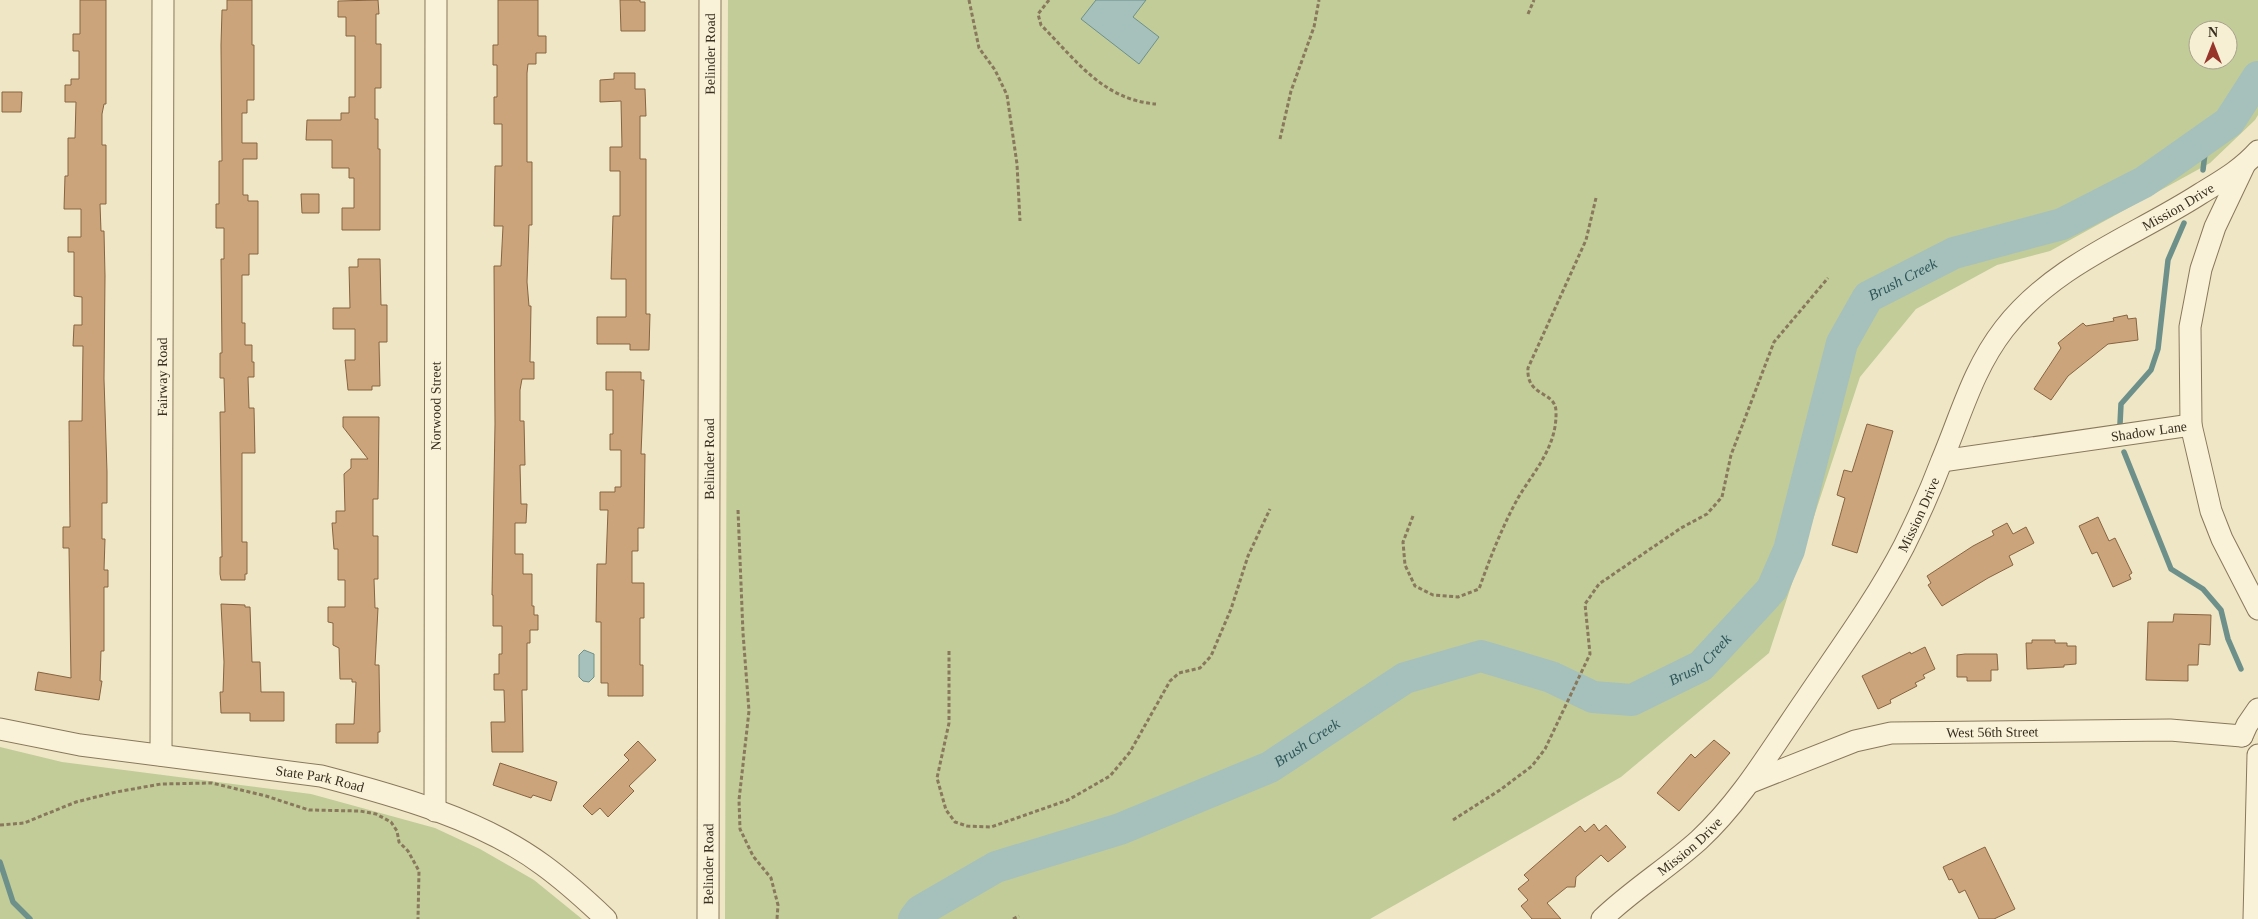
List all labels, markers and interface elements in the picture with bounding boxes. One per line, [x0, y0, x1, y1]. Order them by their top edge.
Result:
street label: Belinder Road [703, 13, 718, 95]
north arrow [2188, 20, 2238, 70]
text: N [2208, 25, 2218, 40]
street label: Mission Drive [2140, 180, 2217, 234]
water label: Brush Creek [1866, 255, 1940, 303]
street label: Fairway Road [155, 337, 170, 417]
street label: Norwood Street [428, 361, 444, 451]
street label: Belinder Road [702, 418, 717, 500]
street label: Shadow Lane [2110, 419, 2188, 444]
street label: Mission Drive [1895, 475, 1942, 555]
water label: Brush Creek [1666, 631, 1734, 689]
water label: Brush Creek [1271, 715, 1343, 770]
street label: West 56th Street [1946, 724, 2039, 740]
street label: State Park Road [275, 763, 366, 795]
street label: Mission Drive [1655, 814, 1725, 879]
street label: Belinder Road [701, 823, 716, 905]

